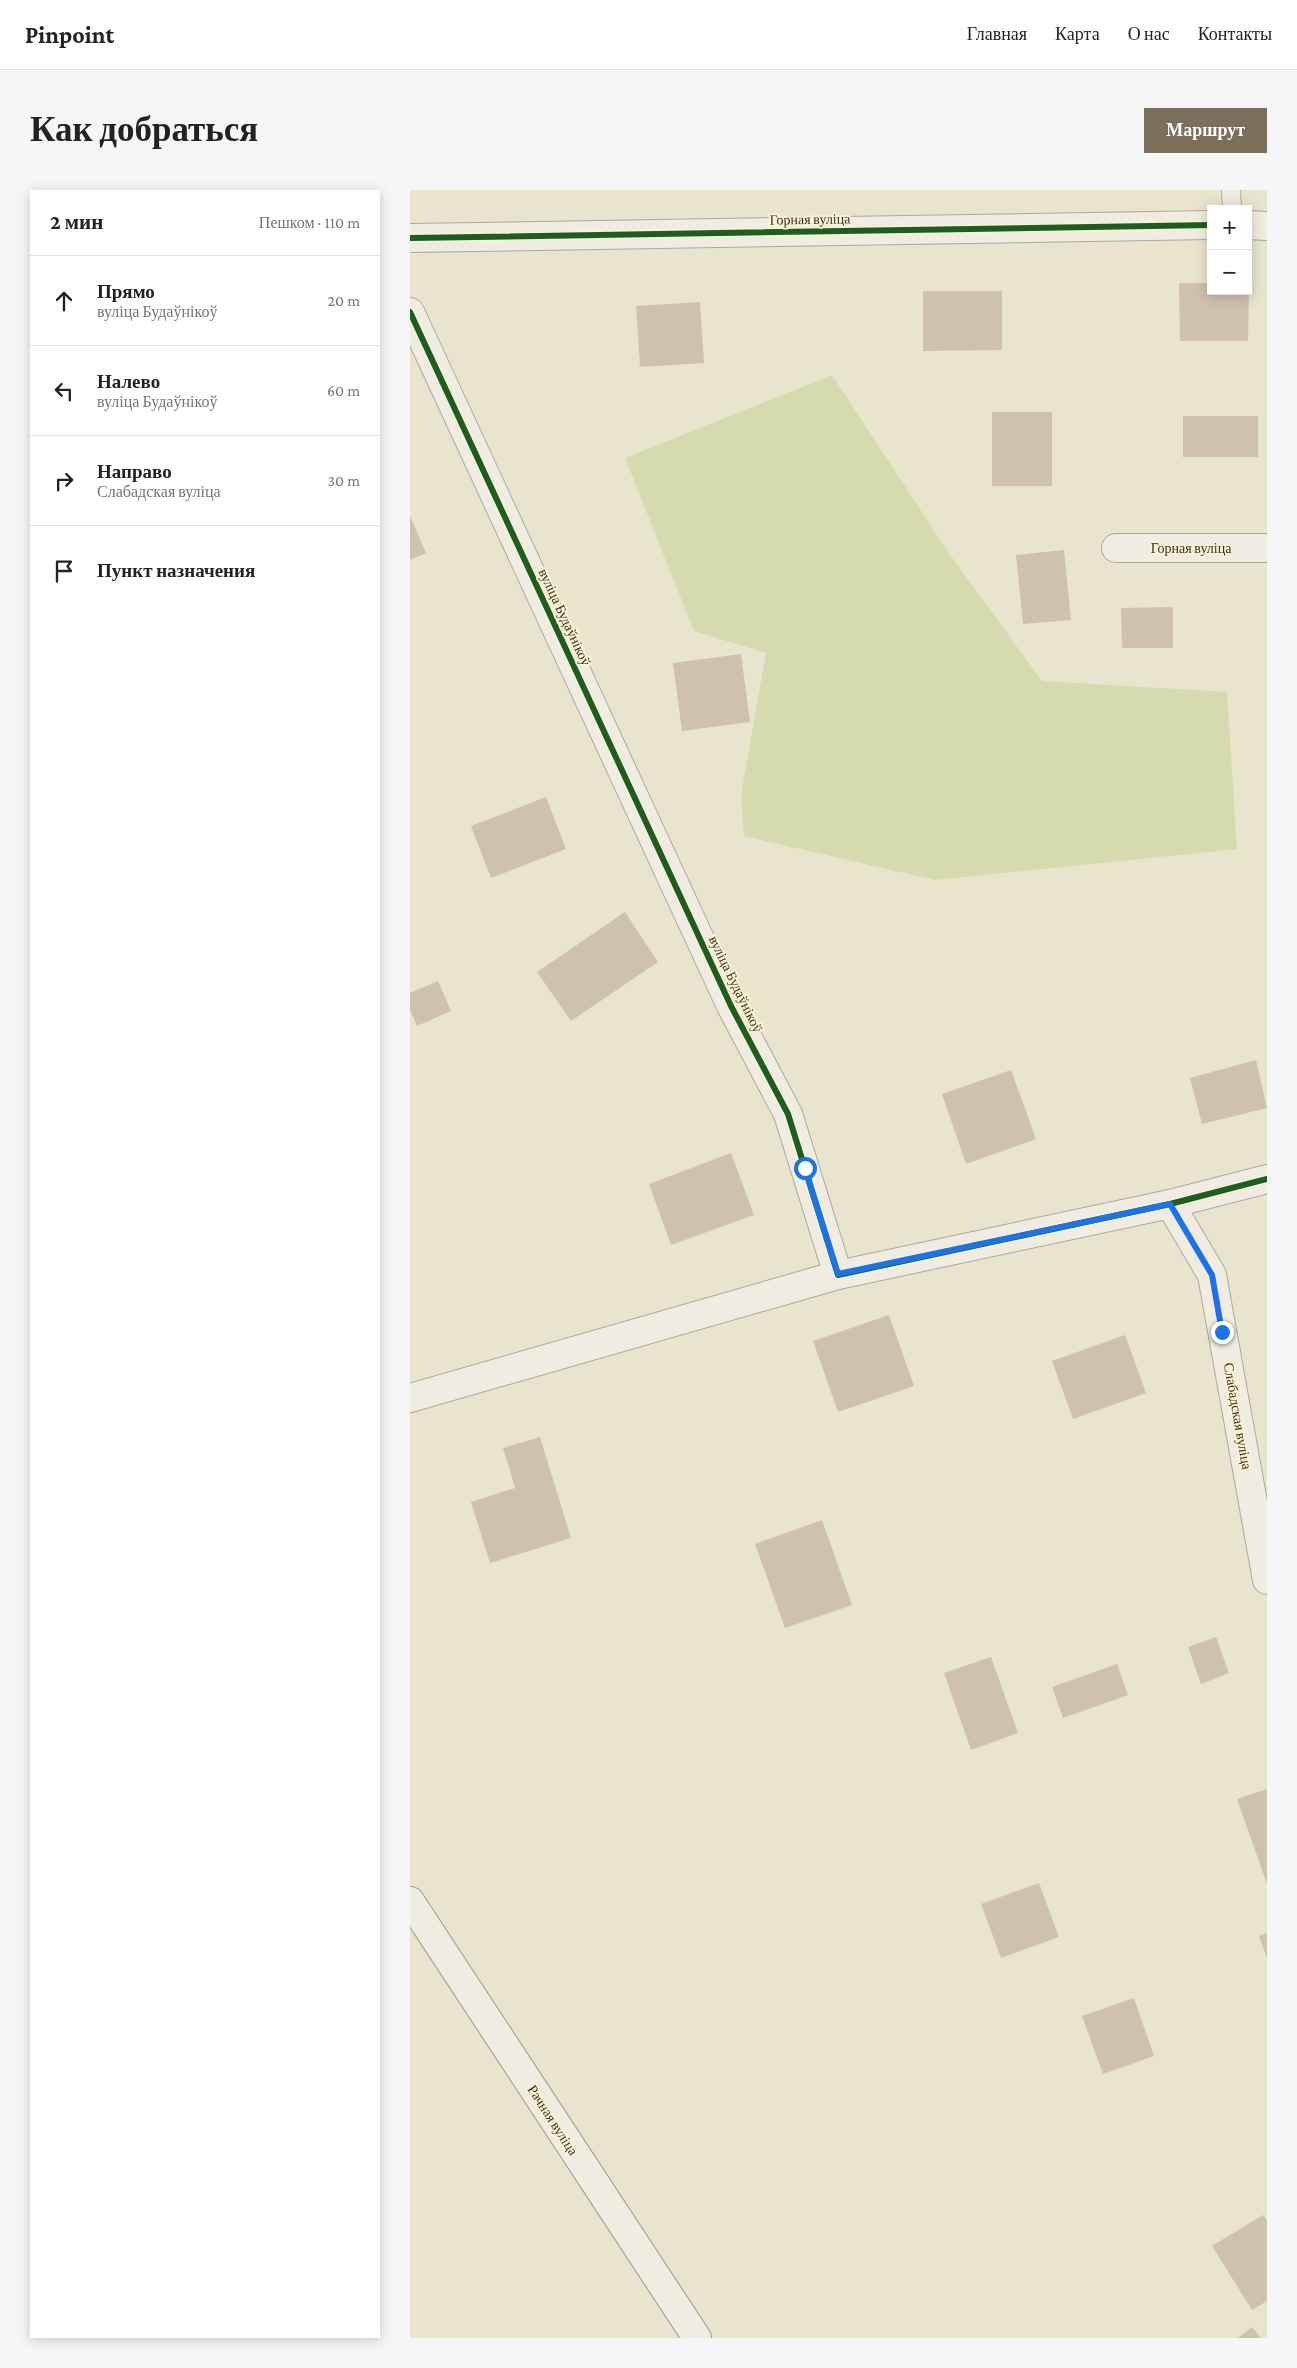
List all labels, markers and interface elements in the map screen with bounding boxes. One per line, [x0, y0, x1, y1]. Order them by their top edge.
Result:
text: Pinpoint [25, 21, 114, 48]
text: Главная [967, 24, 1027, 44]
text: Карта [1055, 24, 1100, 44]
text: О нас [1128, 24, 1170, 44]
text: Контакты [1198, 24, 1272, 44]
button: Маршрут [1144, 108, 1267, 153]
text: Как добраться [30, 110, 258, 149]
map controls [1207, 205, 1252, 295]
button: + [1207, 205, 1252, 250]
text: 2 мин [50, 210, 103, 234]
street label: Горная вуліца [769, 210, 851, 228]
text: Пешком · 110 m [259, 214, 360, 231]
button: − [1207, 250, 1252, 295]
text: Прямо [97, 281, 155, 302]
icon: ahead [50, 287, 78, 315]
text: 20 m [327, 292, 360, 309]
text: вуліца Будаўнікоў [97, 303, 217, 320]
text: Налево [97, 371, 160, 392]
icon: left [50, 377, 78, 405]
text: 60 m [327, 382, 360, 399]
text: вуліца Будаўнікоў [97, 393, 217, 410]
text: Направо [97, 461, 172, 482]
icon: right [50, 467, 78, 495]
text: 30 m [328, 472, 360, 489]
text: Слабадская вуліца [97, 483, 221, 500]
street label: Горная вуліца [1151, 540, 1232, 556]
icon: arrive [50, 557, 78, 585]
text: Пункт назначения [97, 560, 255, 581]
street label: вуліца Будаўнікоў [535, 566, 595, 668]
street label: вуліца Будаўнікоў [706, 933, 766, 1035]
route start [794, 1157, 817, 1180]
route end [1211, 1321, 1234, 1344]
street label: Слабадская вуліца [1221, 1361, 1255, 1471]
street label: Рачная вуліца [524, 2082, 582, 2159]

